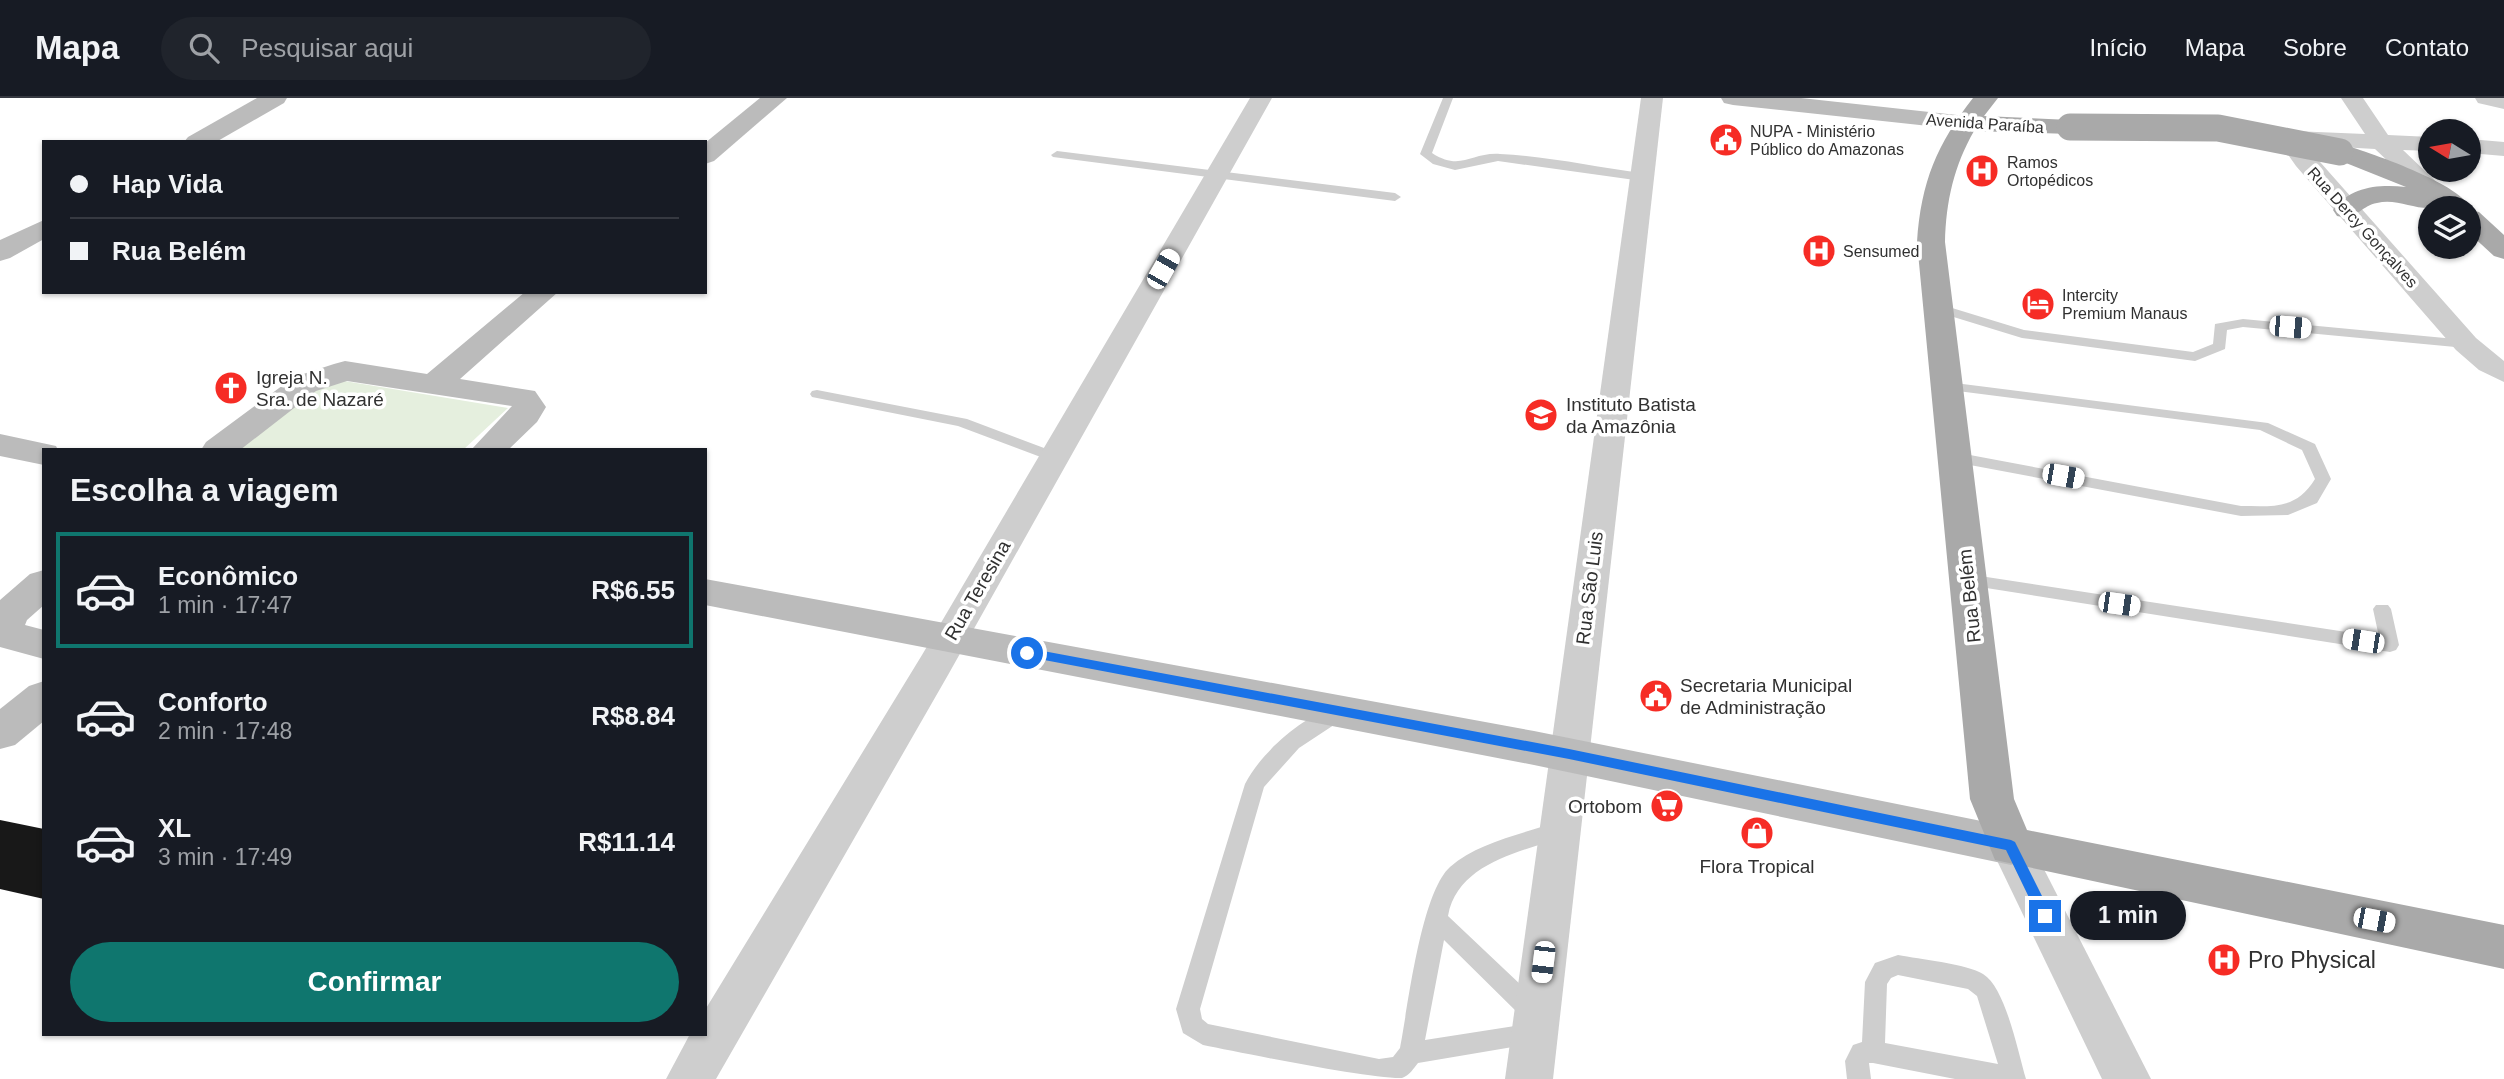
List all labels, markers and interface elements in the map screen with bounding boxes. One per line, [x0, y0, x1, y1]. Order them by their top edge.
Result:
search box [161, 17, 651, 80]
text: Mapa [35, 29, 119, 66]
icon: search [185, 29, 223, 67]
text: Pesquisar aqui [241, 33, 413, 63]
text: Início [2089, 34, 2147, 61]
text: Mapa [2185, 34, 2245, 61]
text: Sobre [2283, 34, 2347, 61]
text: Contato [2385, 34, 2469, 61]
street label: Avenida Paraíba [1926, 111, 2045, 136]
north arrow [2418, 119, 2482, 182]
map controls [2418, 119, 2481, 259]
public building icon: NUPA - Ministério Público do Amazonas [1707, 121, 1745, 159]
place label: NUPA - Ministério Público do Amazonas [1750, 123, 1904, 158]
hospital icon: Ramos Ortopédicos [1963, 152, 2001, 190]
place label: Ramos Ortopédicos [2007, 154, 2093, 189]
street label: Rua Dercy Gonçalves [2304, 164, 2421, 291]
text: Hap Vida [112, 169, 223, 199]
button: layers [2418, 196, 2481, 259]
hospital icon: Sensumed [1800, 232, 1838, 270]
text: Rua Belém [112, 236, 246, 266]
place label: Sensumed [1843, 243, 1920, 260]
car [1144, 246, 1183, 292]
hotel icon: Intercity Premium Manaus [2019, 285, 2057, 323]
place label: Intercity Premium Manaus [2062, 287, 2187, 322]
car [2269, 315, 2312, 339]
place label: Igreja N. Sra. de Nazaré [256, 367, 384, 410]
church icon: Igreja N. Sra. de Nazaré [212, 369, 250, 407]
place label: Instituto Batista da Amazônia [1566, 394, 1696, 437]
school or university icon: Instituto Batista da Amazônia [1522, 396, 1560, 434]
car [2041, 462, 2086, 490]
text: Escolha a viagem [70, 472, 339, 508]
street label: Rua São Luis [1572, 530, 1607, 646]
street label: Rua Teresina [940, 536, 1015, 644]
street label: Rua Belém [1954, 548, 1985, 644]
icon: car [74, 559, 137, 622]
text: Econômico [158, 561, 298, 591]
text: R$6.55 [591, 575, 675, 605]
car [2097, 591, 2142, 617]
text: 1 min · 17:47 [158, 592, 292, 618]
car [2341, 627, 2386, 655]
route start [1011, 637, 1043, 669]
place label: Secretaria Municipal de Administração [1680, 675, 1852, 718]
public building icon: Secretaria Municipal de Administração [1637, 677, 1675, 715]
icon: car [74, 685, 137, 748]
text: Conforto [158, 687, 268, 717]
text: R$8.84 [591, 701, 675, 731]
text: 2 min · 17:48 [158, 718, 292, 744]
supermarket icon: Ortobom [1648, 787, 1686, 825]
place label: Ortobom [1568, 796, 1642, 817]
icon: car [74, 811, 137, 874]
text: XL [158, 813, 191, 843]
shop icon: Flora Tropical [1738, 814, 1776, 852]
text: R$11.14 [578, 827, 675, 857]
text: 3 min · 17:49 [158, 844, 292, 870]
place label: Flora Tropical [1699, 856, 1815, 877]
callout: 1 min [2070, 892, 2185, 940]
route end [2029, 900, 2061, 932]
text: 1 min [2098, 902, 2158, 928]
car [2352, 906, 2397, 934]
car [1531, 940, 1556, 984]
hospital icon: Pro Physical [2205, 941, 2243, 979]
button: Confirmar [70, 942, 679, 1022]
place label: Pro Physical [2248, 947, 2376, 973]

